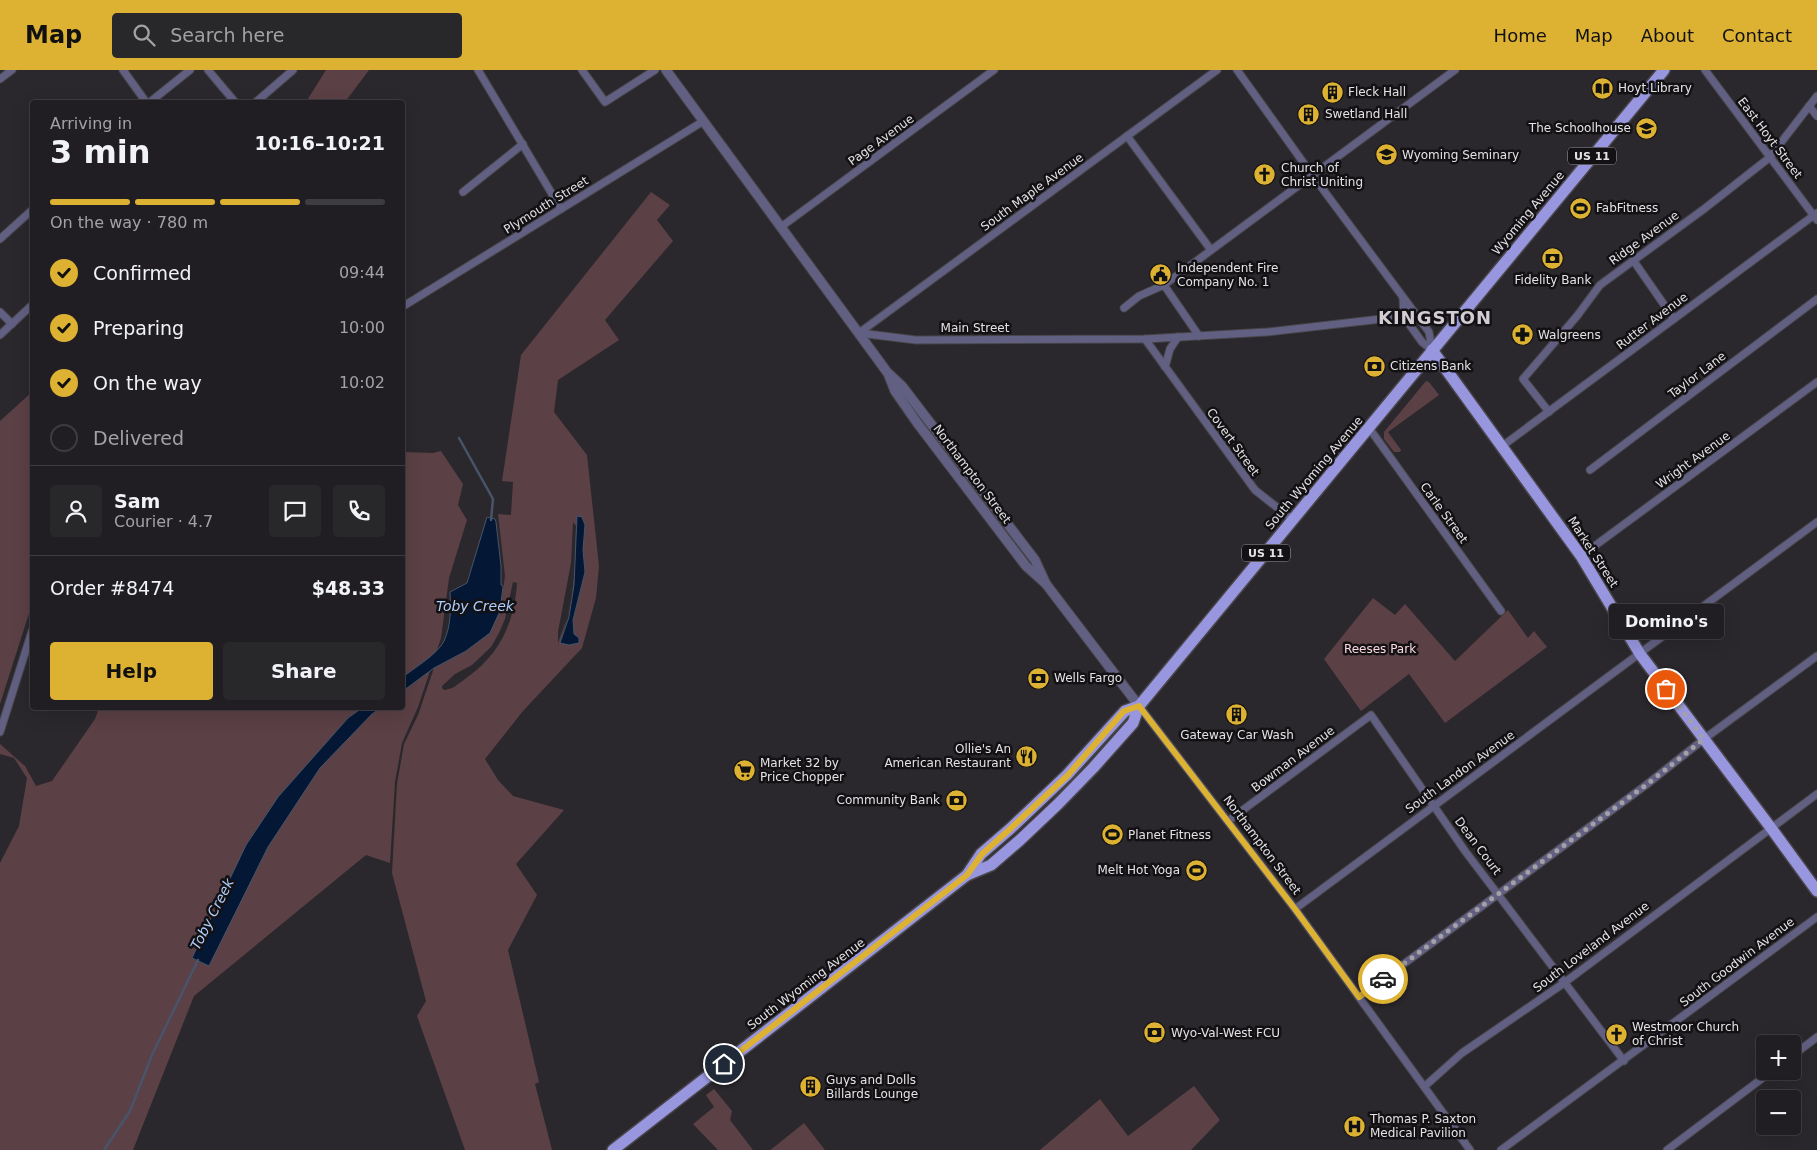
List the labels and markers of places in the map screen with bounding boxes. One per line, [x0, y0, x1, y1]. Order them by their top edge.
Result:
library icon: Hoyt Library [1590, 76, 1614, 100]
building icon: Fleck Hall [1320, 80, 1344, 104]
place label: Hoyt Library [1618, 81, 1692, 95]
place label: Fleck Hall [1348, 85, 1406, 99]
building icon: Swetland Hall [1297, 102, 1321, 126]
place label: Swetland Hall [1325, 107, 1407, 121]
school or university icon: The Schoolhouse [1635, 116, 1659, 140]
place label: The Schoolhouse [1528, 121, 1631, 135]
school or university icon: Wyoming Seminary [1374, 143, 1398, 167]
place label: Wyoming Seminary [1402, 148, 1519, 162]
place label: Church of Christ Uniting [1281, 161, 1363, 189]
church icon: Church of Christ Uniting [1253, 163, 1277, 187]
sports icon: FabFitness [1568, 196, 1592, 220]
place label: FabFitness [1596, 201, 1658, 215]
bank icon: Fidelity Bank [1541, 247, 1565, 271]
place label: Independent Fire Company No. 1 [1177, 261, 1278, 289]
public building icon: Independent Fire Company No. 1 [1149, 263, 1173, 287]
place label: Fidelity Bank [1515, 273, 1591, 287]
pharmacy icon: Walgreens [1510, 323, 1534, 347]
place label: Walgreens [1538, 328, 1601, 342]
bank icon: Citizens Bank [1362, 354, 1386, 378]
place label: Citizens Bank [1390, 359, 1471, 373]
callout: Domino's [1608, 604, 1724, 639]
bank icon: Wells Fargo [1026, 666, 1050, 690]
pin [1645, 668, 1687, 710]
place label: Wells Fargo [1054, 671, 1122, 685]
building icon: Gateway Car Wash [1225, 702, 1249, 726]
place label: Gateway Car Wash [1180, 728, 1294, 742]
place label: Ollie's An American Restaurant [884, 742, 1011, 770]
restaurant icon: Ollie's An American Restaurant [1015, 744, 1039, 768]
place label: Market 32 by Price Chopper [760, 756, 844, 784]
supermarket icon: Market 32 by Price Chopper [732, 758, 756, 782]
bank icon: Community Bank [944, 788, 968, 812]
place label: Community Bank [837, 793, 940, 807]
sports icon: Planet Fitness [1100, 823, 1124, 847]
place label: Planet Fitness [1128, 828, 1211, 842]
sports icon: Melt Hot Yoga [1184, 858, 1208, 882]
place label: Melt Hot Yoga [1097, 863, 1180, 877]
place label: Westmoor Church of Christ [1632, 1020, 1739, 1048]
bank icon: Wyo-Val-West FCU [1143, 1021, 1167, 1045]
church icon: Westmoor Church of Christ [1604, 1022, 1628, 1046]
place label: Wyo-Val-West FCU [1171, 1026, 1280, 1040]
pin [703, 1043, 745, 1085]
place label: Guys and Dolls Billards Lounge [826, 1073, 918, 1101]
building icon: Guys and Dolls Billards Lounge [798, 1075, 822, 1099]
place label: Thomas P. Saxton Medical Pavilion [1369, 1112, 1476, 1140]
hospital icon: Thomas P. Saxton Medical Pavilion [1342, 1114, 1366, 1138]

